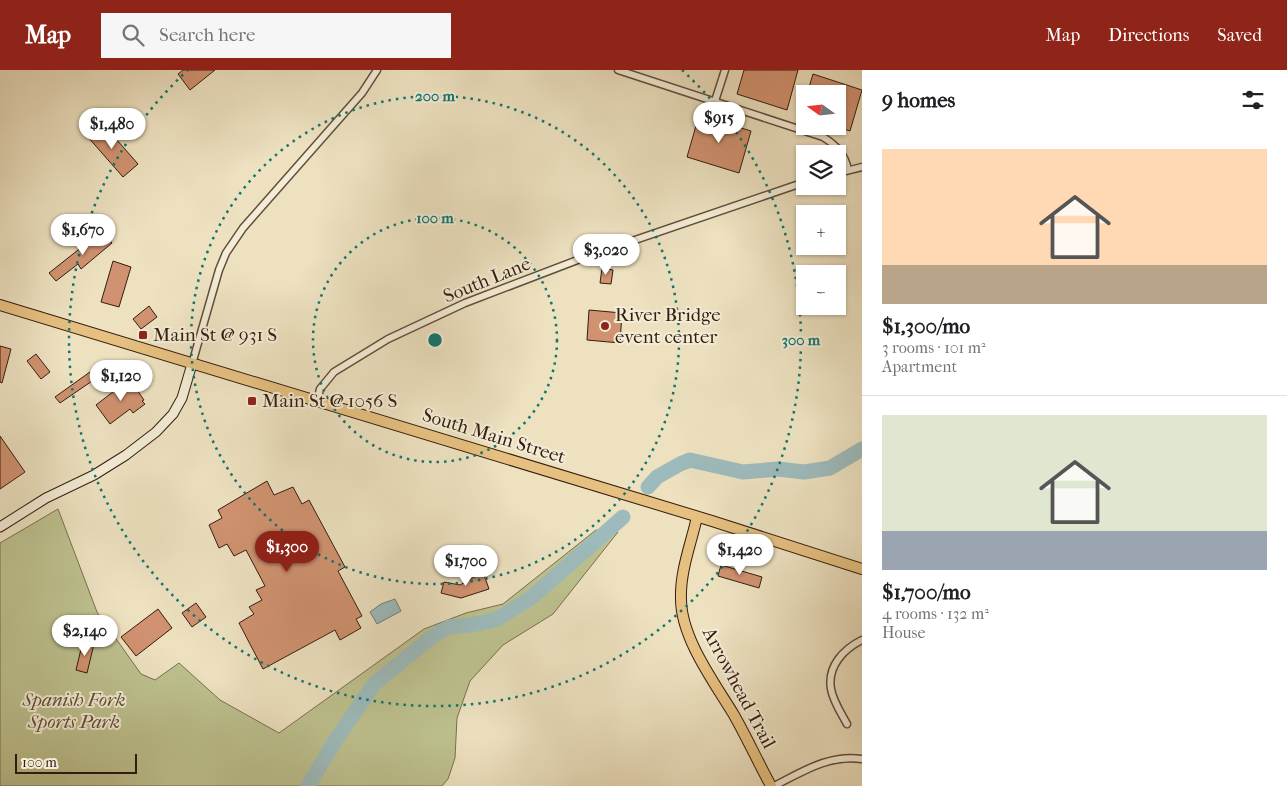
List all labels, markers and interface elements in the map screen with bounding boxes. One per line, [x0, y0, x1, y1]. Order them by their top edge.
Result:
search box [101, 13, 451, 58]
text: Map [25, 21, 71, 49]
icon: search [119, 21, 147, 49]
text: Search here [159, 24, 255, 46]
text: Map [1046, 25, 1080, 46]
text: Directions [1108, 25, 1189, 46]
text: Saved [1217, 25, 1262, 46]
north arrow [796, 85, 846, 135]
map controls [796, 85, 846, 315]
icon: filters [1239, 86, 1267, 114]
text: 200 m [415, 87, 455, 105]
text: 9 homes [882, 88, 955, 112]
pin: $915 [689, 102, 749, 144]
pin: $1,480 [71, 108, 153, 150]
text: $915 [704, 108, 734, 127]
text: $1,480 [90, 114, 134, 133]
button: layers [796, 145, 846, 195]
icon: home [1030, 182, 1120, 272]
button: + [796, 205, 846, 255]
text: 100 m [416, 209, 454, 227]
pin: $1,670 [42, 214, 124, 256]
text: $1,670 [62, 220, 104, 239]
pin: $3,020 [565, 234, 647, 276]
text: $3,020 [584, 240, 628, 259]
street label: South Lane [440, 253, 534, 307]
button: − [796, 265, 846, 315]
place label: River Bridge event center [615, 304, 721, 348]
text: $1,300/mo [882, 314, 970, 338]
marker: River Bridge event center [599, 320, 611, 332]
place label: Main St @ 931 S [153, 324, 277, 346]
marker: Main St @ 931 S [137, 329, 149, 341]
centre of rings [426, 331, 444, 349]
text: 300 m [782, 331, 821, 349]
text: 3 rooms · 101 m² [882, 338, 985, 357]
text: Apartment [882, 357, 957, 376]
pin: $1,120 [80, 360, 162, 402]
text: $1,120 [101, 366, 141, 385]
place label: Main St @ 1056 S [262, 390, 397, 412]
marker: Main St @ 1056 S [246, 395, 258, 407]
street label: South Main Street [420, 404, 568, 468]
icon: home [1030, 447, 1120, 537]
pin: $1,300 [246, 530, 328, 573]
pin: $1,420 [699, 534, 781, 576]
text: $1,300 [266, 537, 308, 556]
text: $1,420 [718, 540, 762, 559]
pin: $1,700 [425, 544, 507, 587]
text: $1,700 [445, 551, 487, 570]
text: $1,700/mo [882, 580, 971, 604]
text: 4 rooms · 132 m² [882, 604, 989, 623]
pin: $2,140 [44, 614, 126, 657]
text: $2,140 [63, 621, 107, 640]
street label: Arrowhead Trail [697, 623, 780, 752]
text: House [882, 623, 925, 642]
park label: Spanish Fork Sports Park [22, 689, 126, 733]
scale bar [15, 751, 138, 774]
text: 100 m [22, 754, 57, 771]

